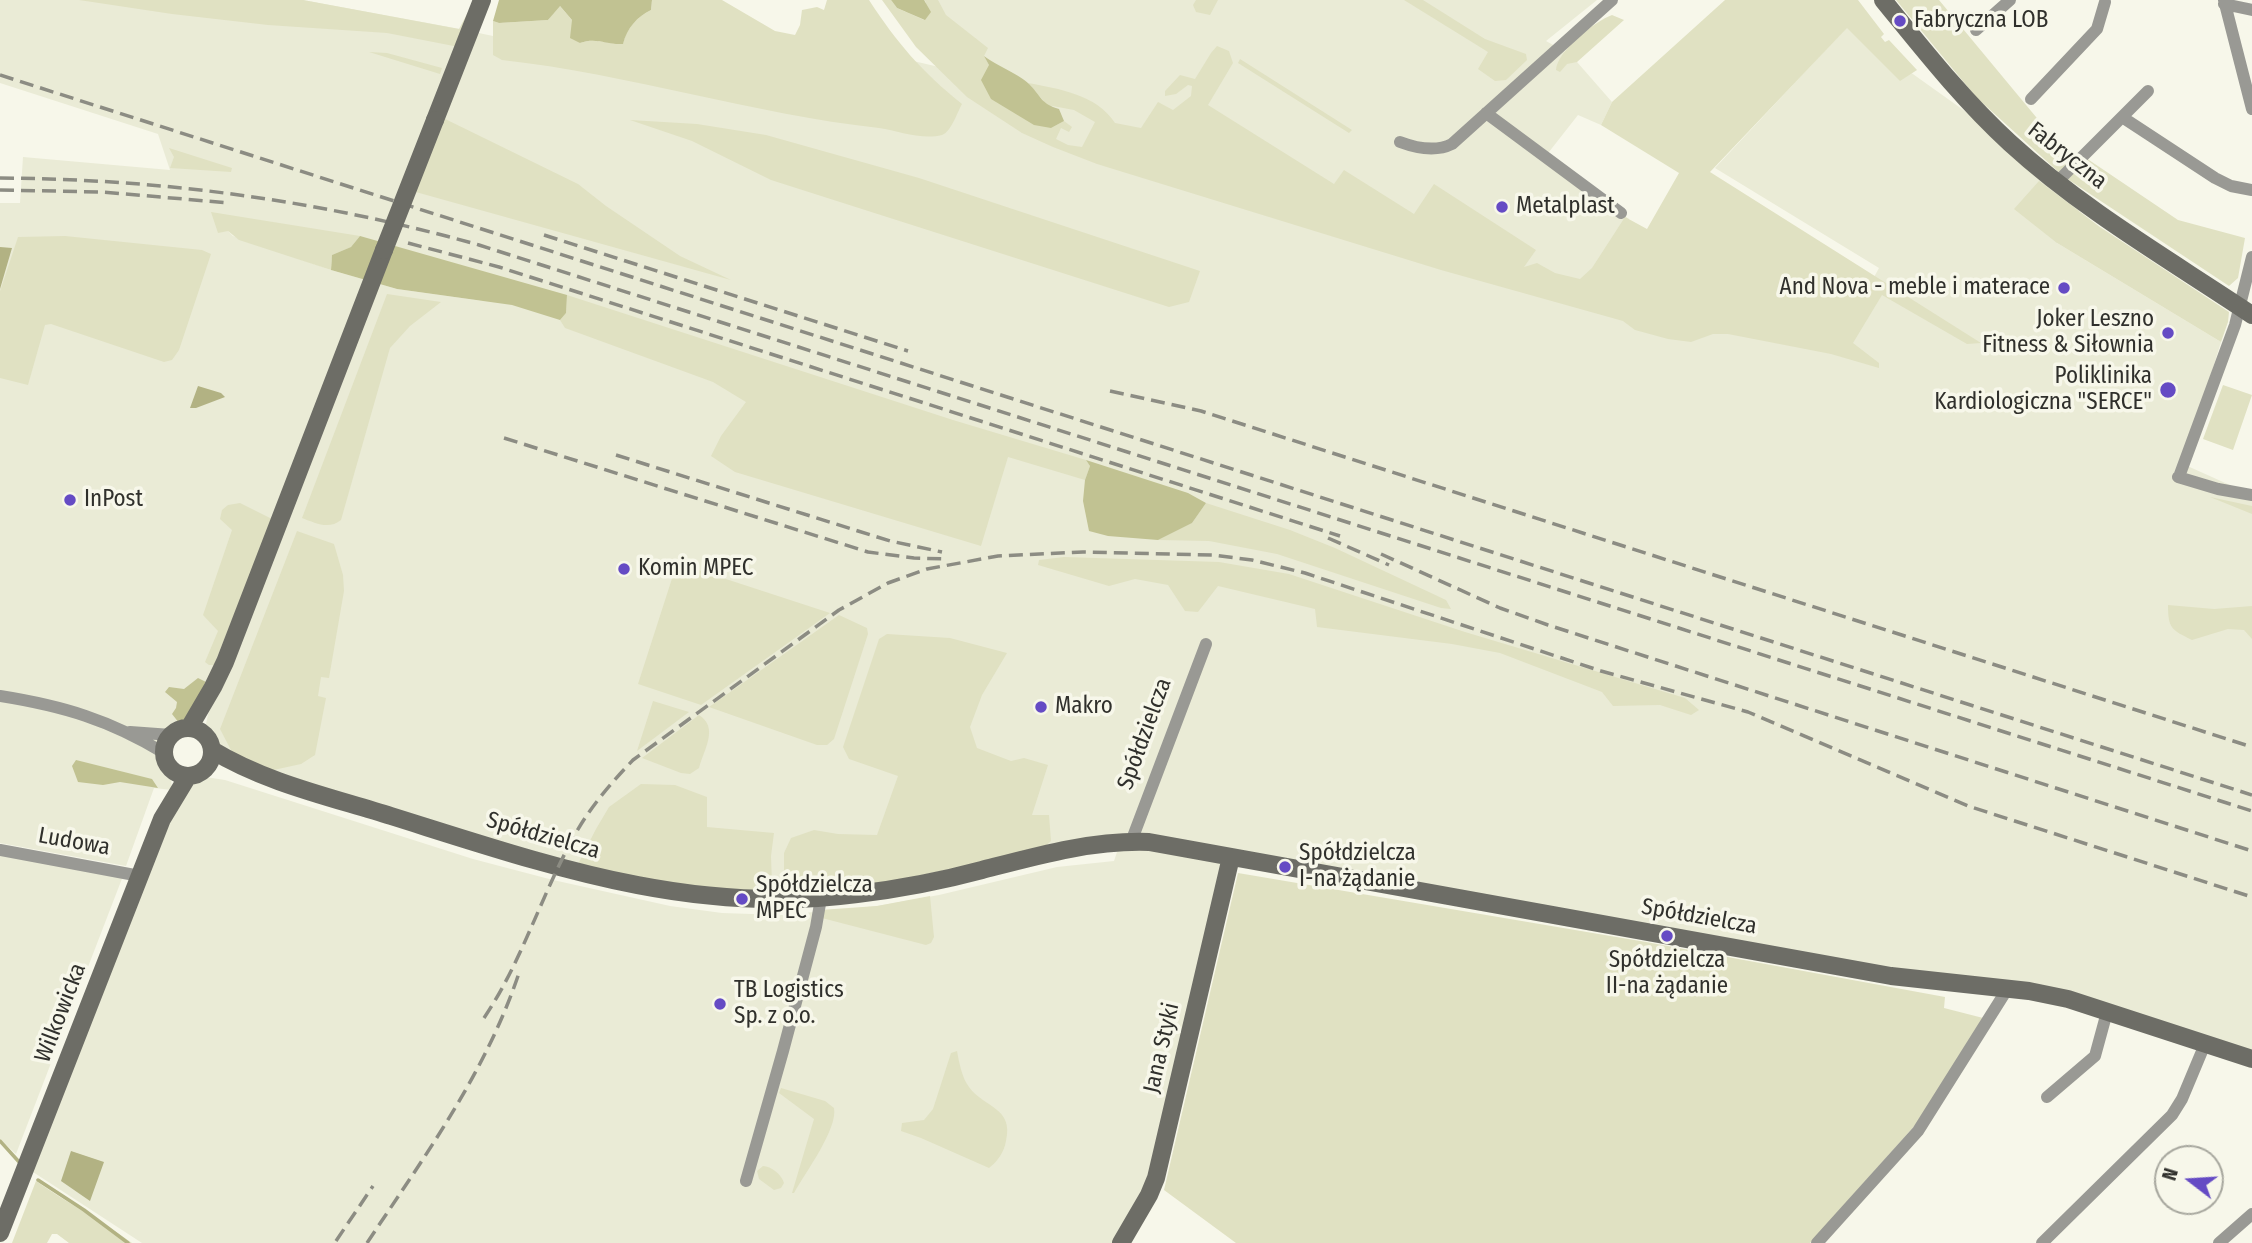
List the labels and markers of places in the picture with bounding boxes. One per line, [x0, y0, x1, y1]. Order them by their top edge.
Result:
place label: Fabryczna LOB [1914, 7, 2048, 35]
marker: Fabryczna LOB [1892, 13, 1908, 29]
place label: Metalplast [1516, 193, 1615, 221]
marker: Metalplast [1494, 199, 1510, 215]
place label: And Nova - meble i materace [1780, 274, 2050, 302]
marker: And Nova - meble i materace [2056, 280, 2072, 296]
place label: Joker Leszno Fitness & Siłownia [1982, 306, 2154, 360]
marker: Joker Leszno Fitness & Siłownia [2160, 325, 2176, 341]
place label: Poliklinika Kardiologiczna "SERCE" [1934, 363, 2152, 417]
marker: Poliklinika Kardiologiczna "SERCE" [2158, 380, 2178, 400]
place label: InPost [84, 486, 143, 514]
marker: InPost [62, 492, 78, 508]
place label: Komin MPEC [638, 555, 754, 583]
marker: Komin MPEC [616, 561, 632, 577]
place label: Makro [1055, 693, 1113, 721]
marker: Makro [1033, 699, 1049, 715]
place label: Spółdzielcza I-na żądanie [1299, 840, 1416, 894]
marker: Spółdzielcza I-na żądanie [1277, 859, 1293, 875]
place label: Spółdzielcza MPEC [756, 872, 873, 926]
marker: Spółdzielcza MPEC [734, 891, 750, 907]
marker: Spółdzielcza II-na żądanie [1659, 928, 1675, 944]
place label: Spółdzielcza II-na żądanie [1606, 947, 1728, 1001]
place label: TB Logistics Sp. z o.o. [734, 977, 844, 1031]
marker: TB Logistics Sp. z o.o. [712, 996, 728, 1012]

